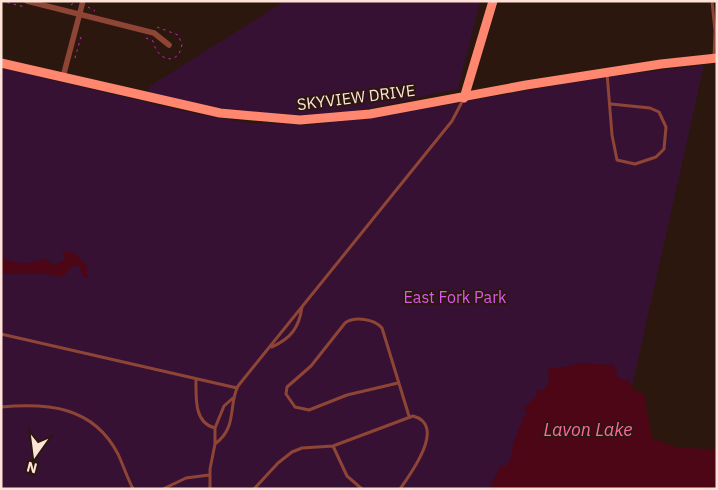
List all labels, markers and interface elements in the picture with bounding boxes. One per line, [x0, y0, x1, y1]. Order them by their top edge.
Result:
street label: SKYVIEW DRIVE [296, 80, 416, 114]
park label: East Fork Park [404, 287, 507, 307]
water label: Lavon Lake [544, 418, 632, 441]
north arrow [10, 430, 60, 480]
text: N [25, 458, 39, 478]

